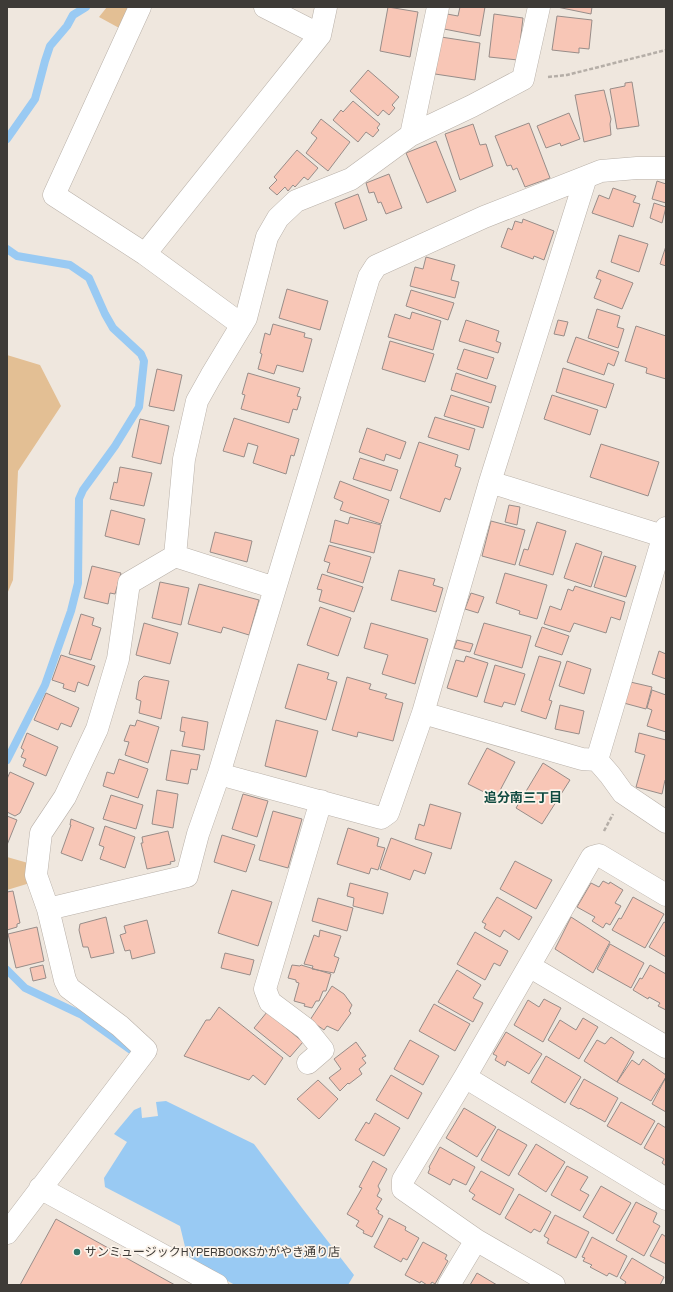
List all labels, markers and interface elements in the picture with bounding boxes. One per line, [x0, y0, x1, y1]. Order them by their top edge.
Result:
district label: 追分南三丁目 [484, 789, 562, 806]
place label: サンミュージックHYPERBOOKSかがやき通り店 [85, 1244, 340, 1260]
marker: サンミュージックHYPERBOOKSかがやき通り店 [72, 1247, 82, 1257]

